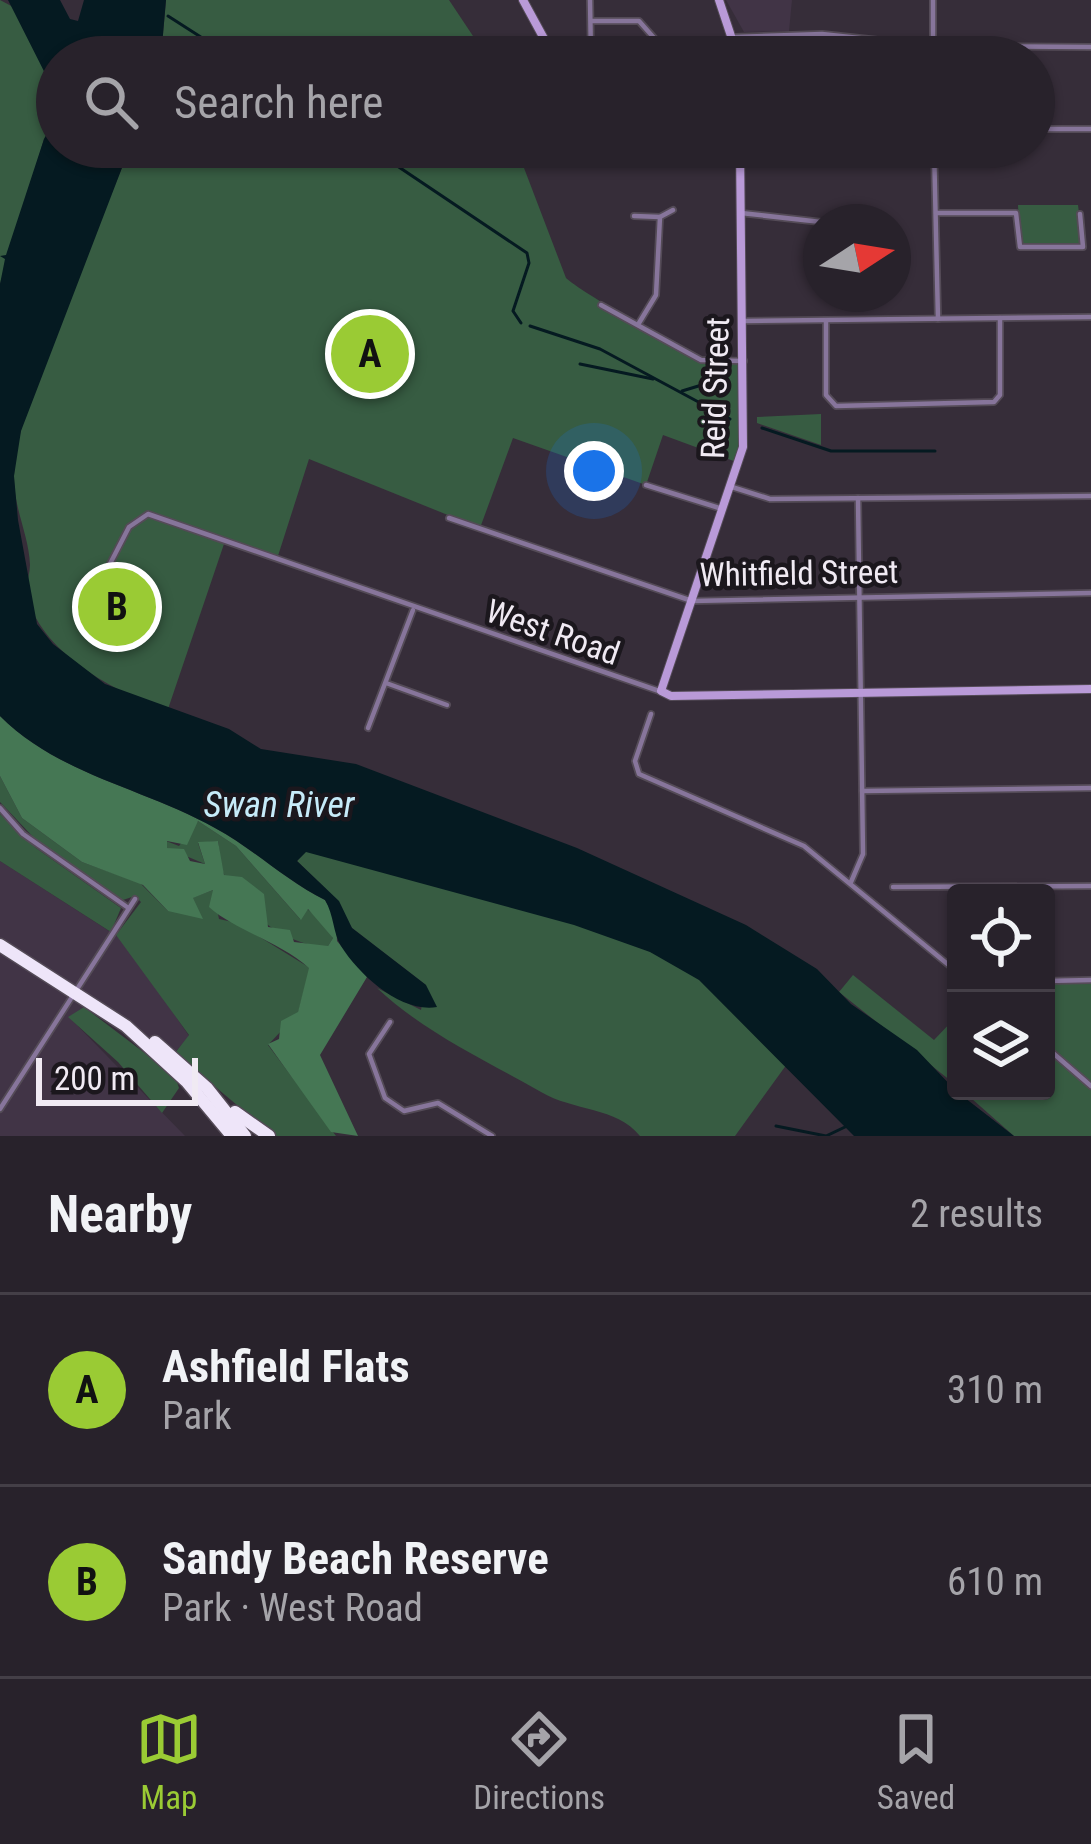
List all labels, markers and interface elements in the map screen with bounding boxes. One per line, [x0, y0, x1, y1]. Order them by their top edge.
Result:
search box [36, 36, 1055, 168]
icon: search [78, 69, 144, 135]
text: Search here [174, 76, 383, 129]
north arrow [803, 204, 911, 312]
pin: A [331, 309, 409, 399]
street label: Reid Street [693, 316, 737, 460]
your location [564, 441, 624, 501]
street label: Whitfield Street [699, 552, 899, 594]
pin: B [78, 562, 156, 652]
street label: West Road [481, 591, 625, 673]
water label: Swan River [204, 784, 356, 826]
map controls [947, 884, 1055, 1100]
button: locate [947, 884, 1055, 992]
button: layers [947, 992, 1055, 1100]
scale bar [36, 1052, 198, 1105]
text: 200 m [54, 1059, 135, 1098]
text: Nearby [48, 1185, 192, 1244]
text: 2 results [910, 1191, 1043, 1237]
text: Ashfield Flats [162, 1340, 410, 1393]
text: A [75, 1367, 99, 1413]
text: 310 m [947, 1367, 1043, 1413]
text: Park [162, 1393, 232, 1439]
text: Sandy Beach Reserve [162, 1532, 549, 1585]
text: B [76, 1559, 98, 1605]
text: 610 m [947, 1559, 1043, 1605]
text: Park · West Road [162, 1585, 423, 1631]
tab: Map [136, 1706, 202, 1817]
tab: Directions [473, 1706, 605, 1817]
tab: Saved [877, 1706, 955, 1817]

